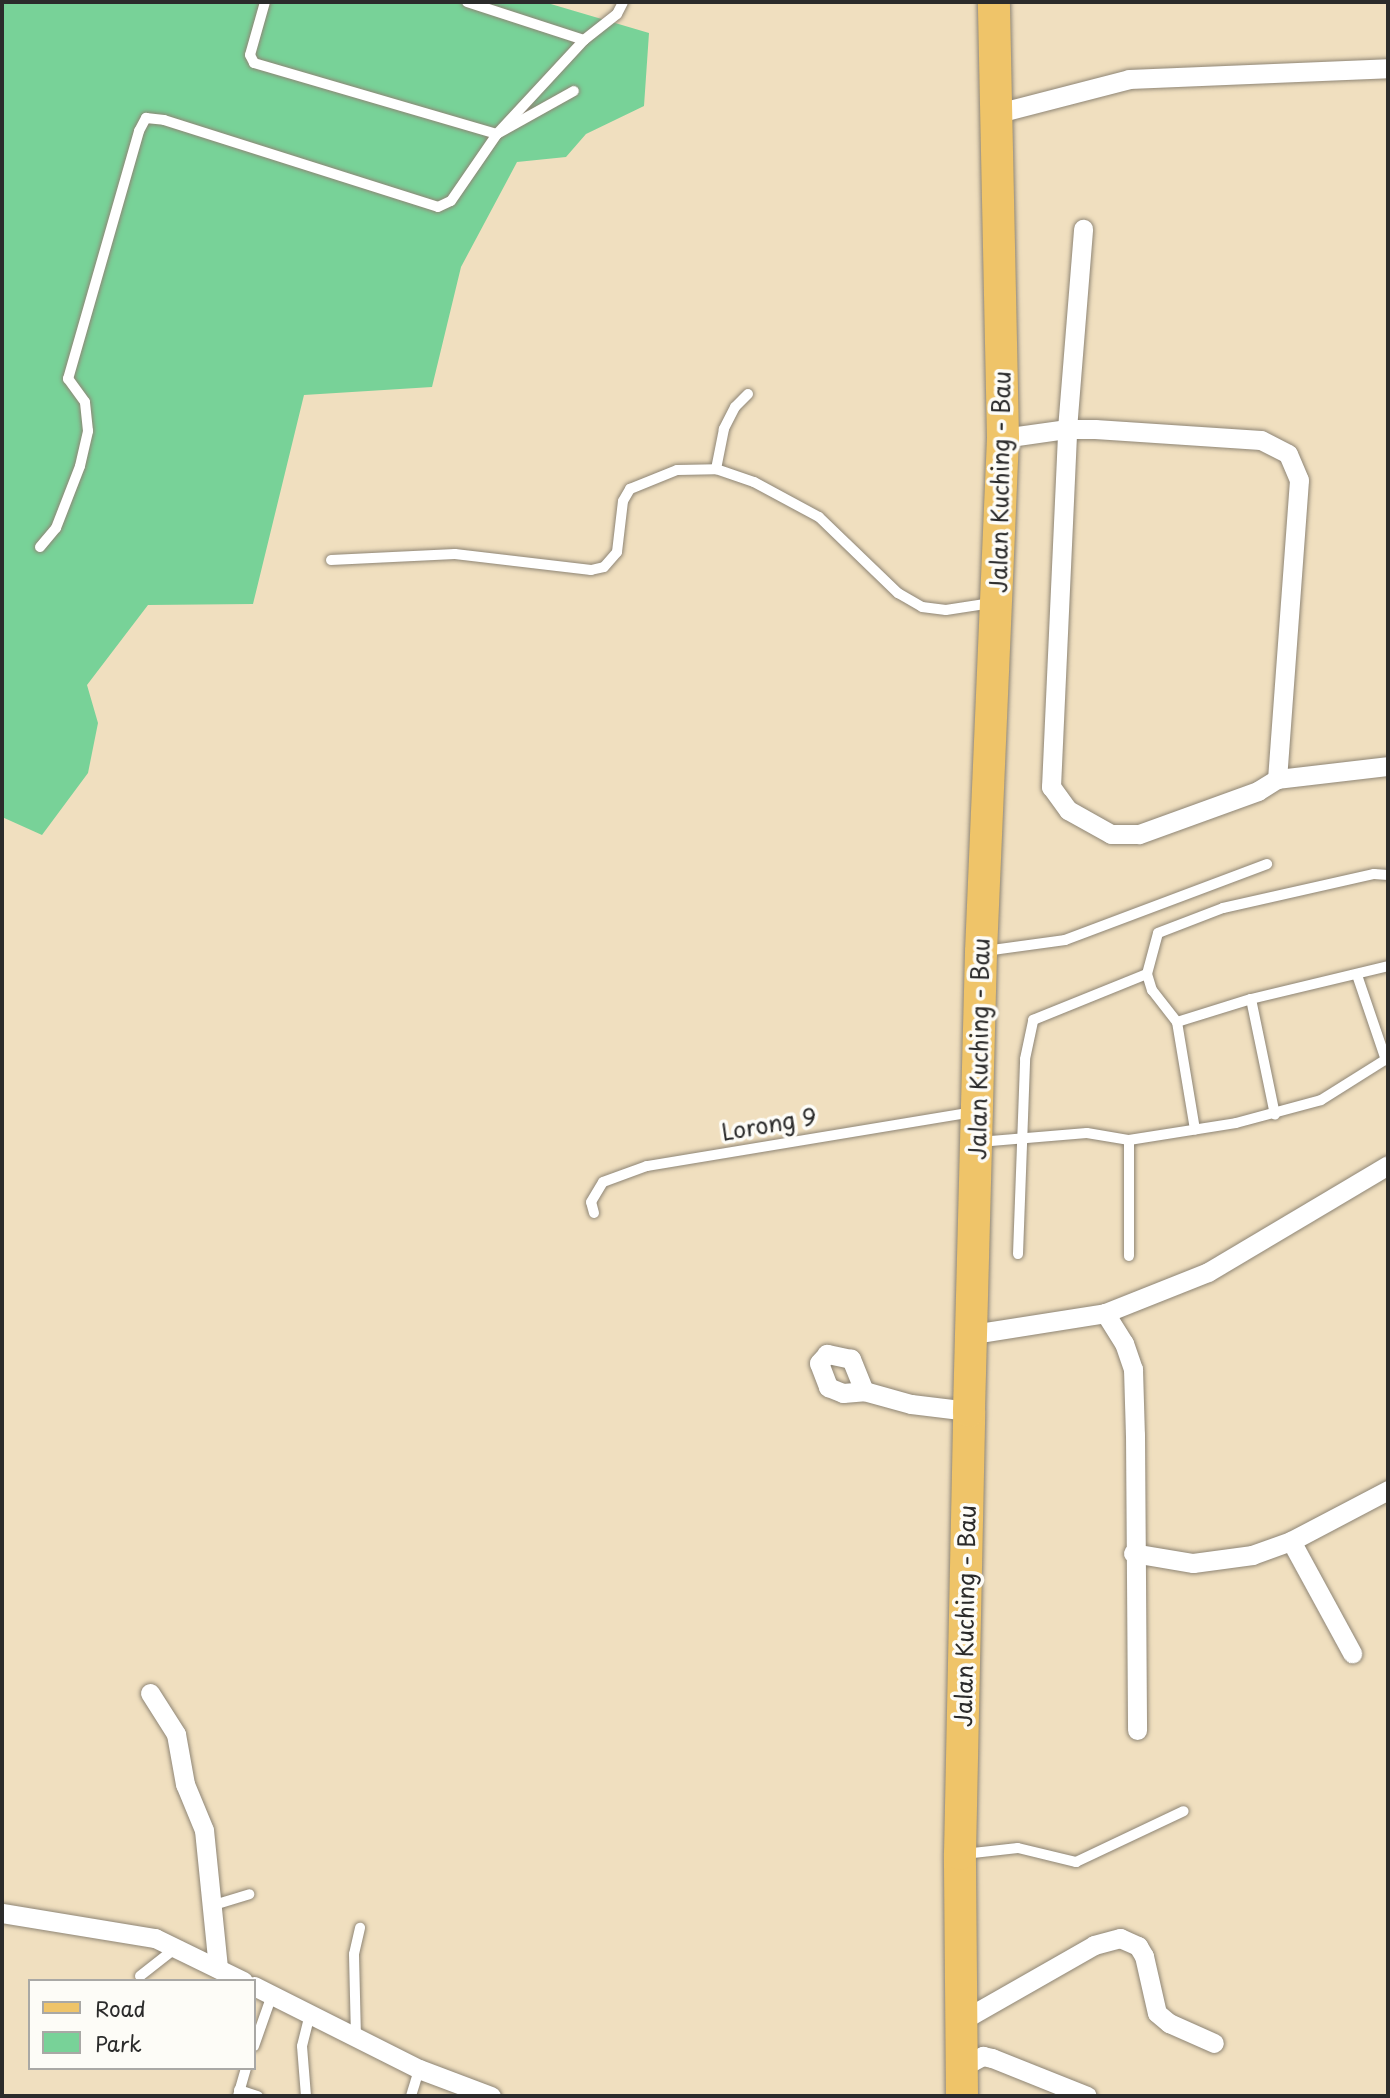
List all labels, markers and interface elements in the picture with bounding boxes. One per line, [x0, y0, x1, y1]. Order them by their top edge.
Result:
street label: Jalan Kuching - Bau [984, 370, 1016, 594]
street label: Jalan Kuching - Bau [963, 937, 995, 1161]
street label: Lorong 9 [720, 1102, 818, 1146]
street label: Jalan Kuching - Bau [949, 1504, 981, 1728]
legend [28, 1979, 256, 2070]
text: Road [95, 1992, 146, 2024]
text: Park [95, 2027, 142, 2059]

